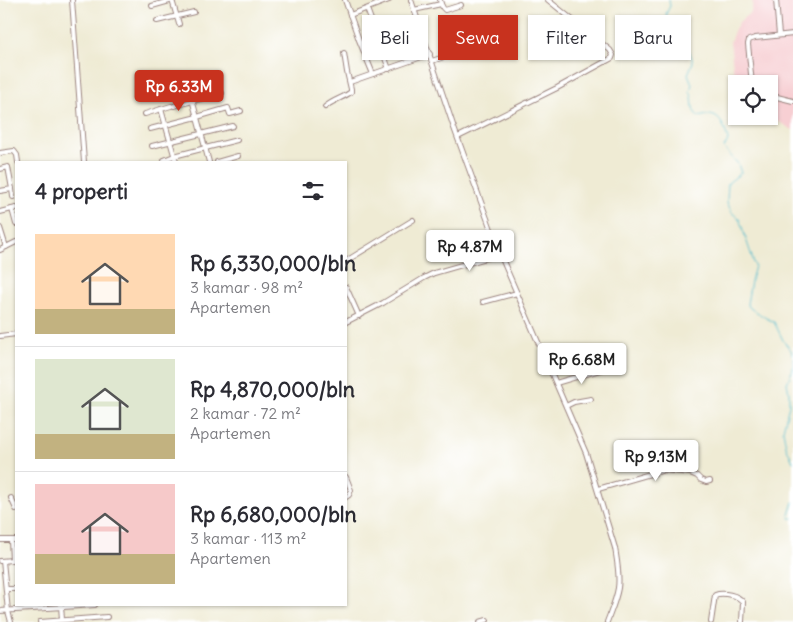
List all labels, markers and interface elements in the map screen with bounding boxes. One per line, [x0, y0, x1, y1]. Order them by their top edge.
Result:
chip: Beli [362, 15, 428, 60]
chip: Sewa [438, 15, 518, 60]
chip: Filter [528, 15, 605, 60]
chip: Baru [615, 15, 691, 60]
pin: Rp 6.33M [127, 70, 231, 112]
map controls [728, 75, 778, 125]
button: locate [728, 75, 778, 125]
text: Rp 6.33M [146, 76, 212, 96]
icon: filters [299, 177, 327, 205]
text: 4 properti [35, 178, 128, 205]
pin: Rp 4.87M [418, 230, 522, 272]
text: Rp 4.87M [437, 236, 503, 256]
text: Rp 6,330,000/bln [190, 250, 356, 277]
icon: home [75, 254, 135, 314]
text: 3 kamar · 98 m² [190, 277, 303, 297]
text: Apartemen [190, 297, 271, 317]
pin: Rp 6.68M [530, 342, 634, 385]
text: Rp 6.68M [548, 349, 616, 369]
text: Rp 4,870,000/bln [190, 376, 355, 403]
icon: home [75, 379, 135, 439]
text: 2 kamar · 72 m² [190, 403, 301, 423]
text: Apartemen [190, 423, 271, 443]
pin: Rp 9.13M [604, 440, 708, 482]
text: Rp 9.13M [624, 446, 688, 466]
text: Rp 6,680,000/bln [190, 501, 357, 528]
icon: home [75, 504, 135, 564]
text: 3 kamar · 113 m² [190, 528, 307, 548]
text: Apartemen [190, 548, 271, 568]

